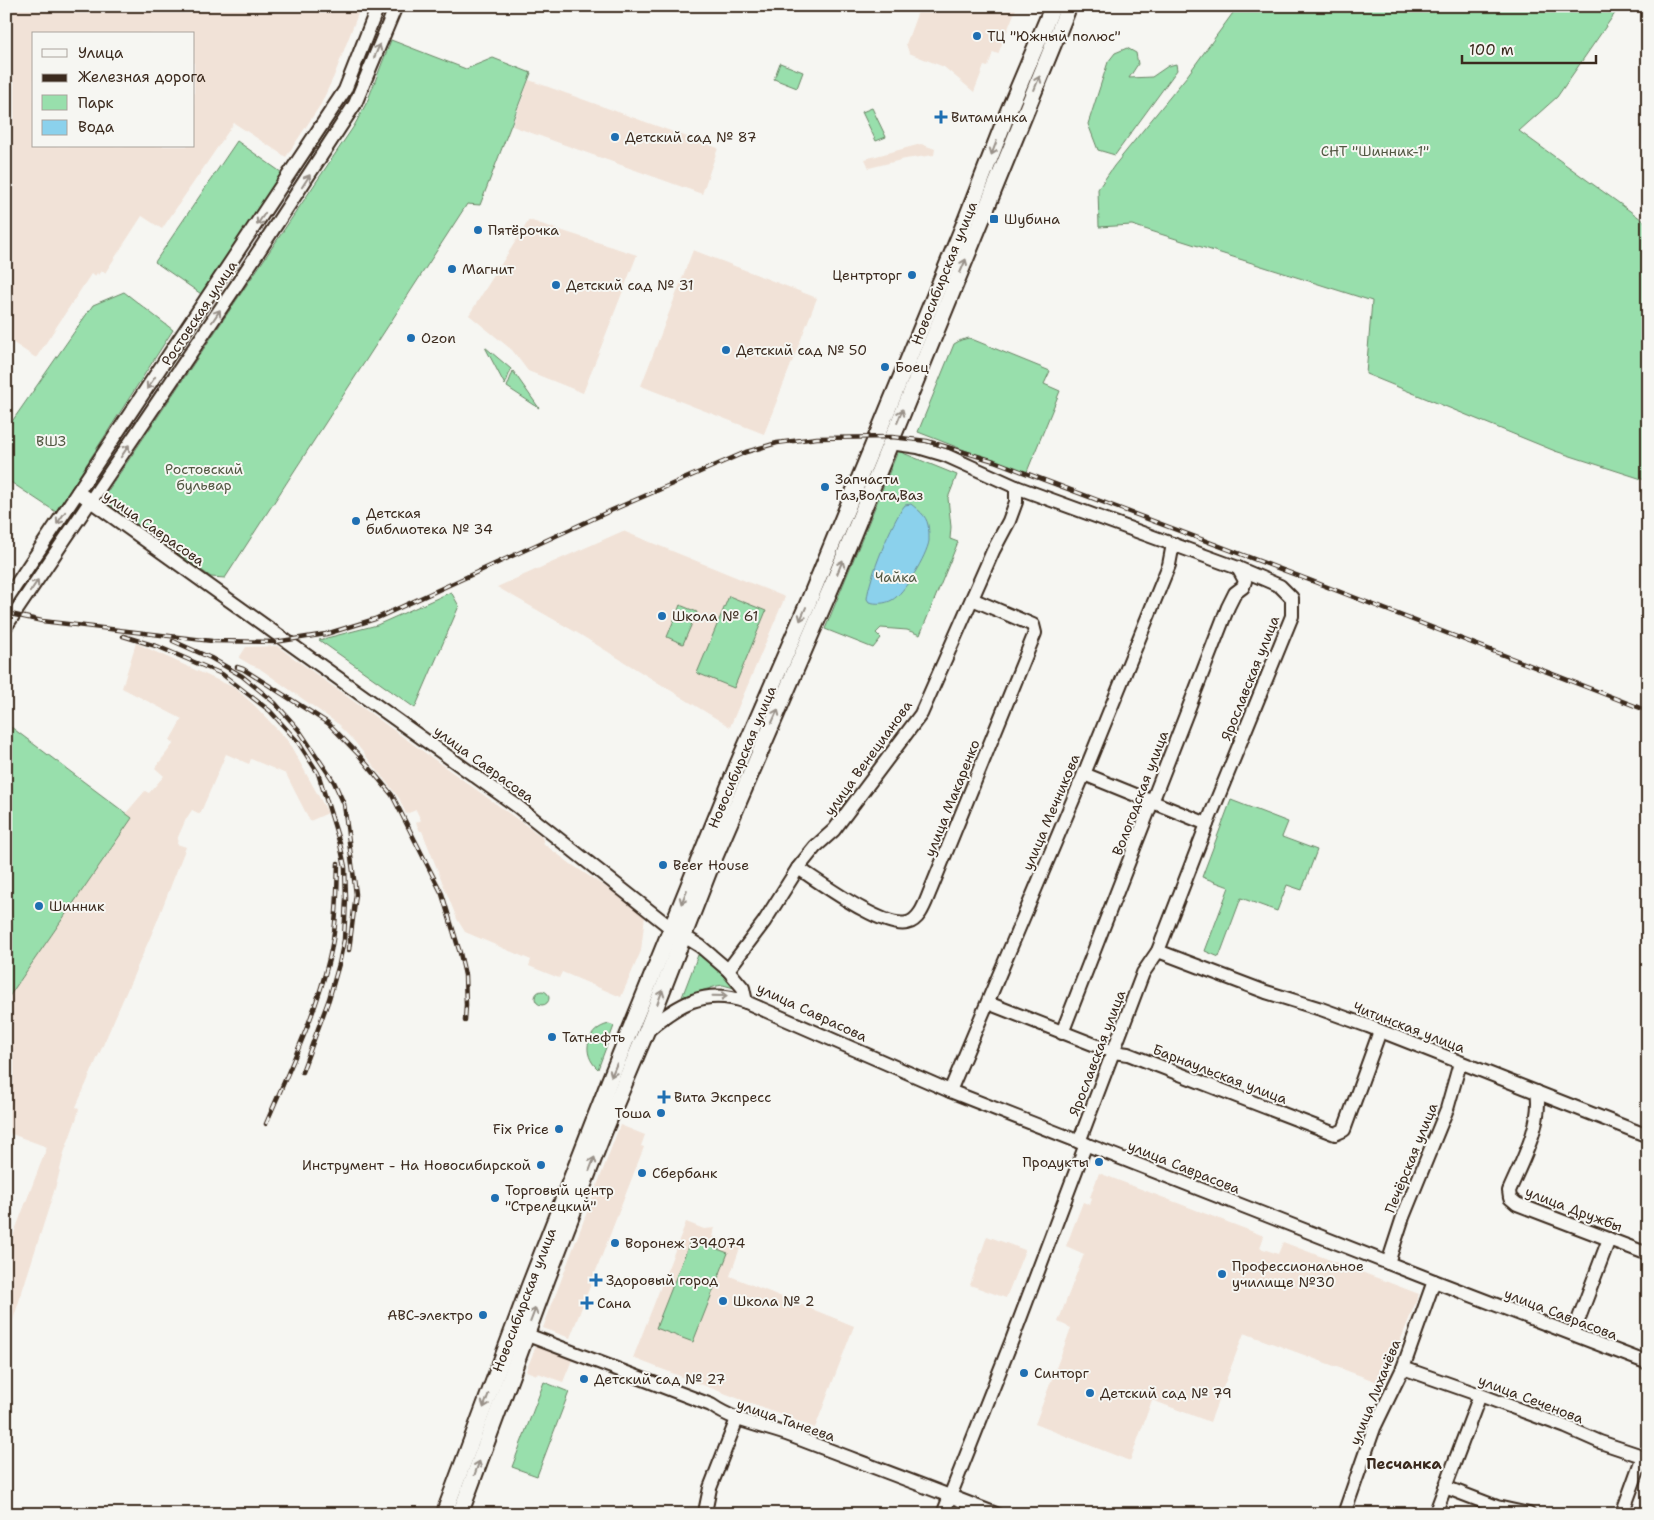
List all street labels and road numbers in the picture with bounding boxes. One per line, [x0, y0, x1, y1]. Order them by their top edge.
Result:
street label: Новосибирская улица [907, 198, 981, 347]
street label: Ростовская улица [157, 257, 241, 369]
street label: улица Саврасова [100, 486, 208, 570]
street label: Ярославская улица [1217, 613, 1283, 743]
street label: Новосибирская улица [704, 683, 780, 831]
street label: улица Венецианова [820, 697, 916, 819]
street label: улица Саврасова [430, 722, 538, 807]
street label: Вологодская улица [1108, 728, 1172, 858]
street label: улица Макаренко [920, 737, 984, 859]
street label: улица Мечникова [1018, 751, 1084, 873]
street label: улица Саврасова [754, 979, 870, 1046]
street label: Ярославская улица [1065, 987, 1129, 1118]
street label: Читинская улица [1350, 997, 1468, 1057]
street label: Барнаульская улица [1150, 1040, 1290, 1108]
street label: Печёрская улица [1381, 1100, 1441, 1216]
street label: улица Саврасова [1125, 1136, 1243, 1198]
street label: улица Дружбы [1523, 1182, 1625, 1236]
street label: Новосибирская улица [488, 1225, 560, 1375]
street label: улица Саврасова [1502, 1284, 1620, 1344]
street label: улица Лихачёва [1346, 1336, 1404, 1447]
street label: улица Сеченова [1476, 1371, 1586, 1427]
street label: улица Танеева [735, 1395, 838, 1445]

